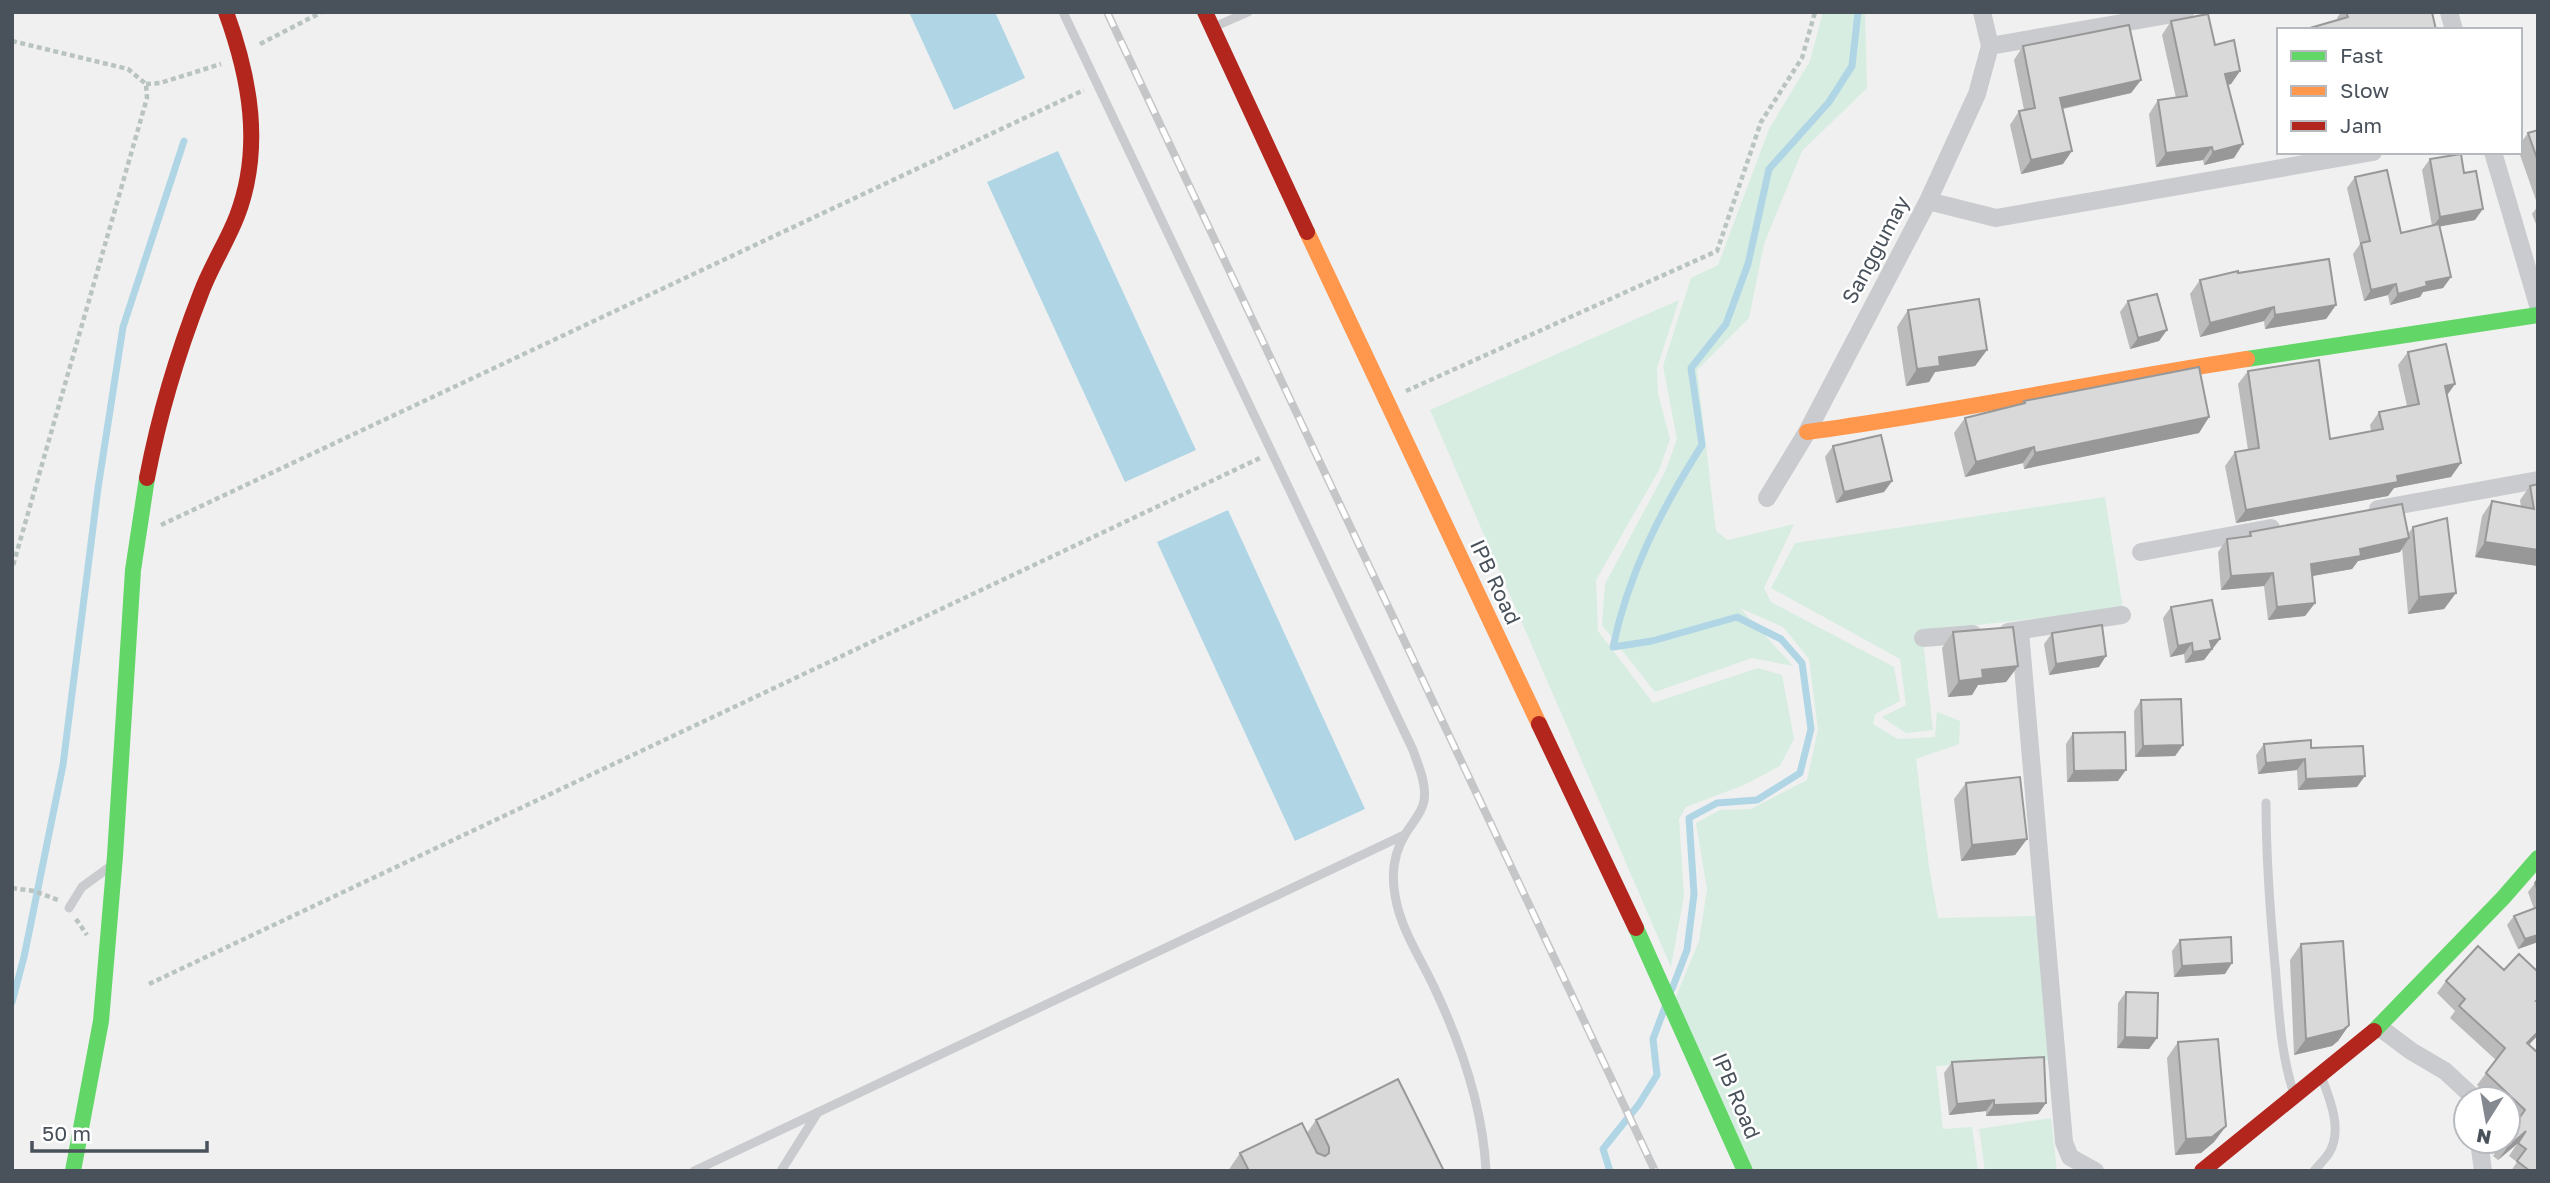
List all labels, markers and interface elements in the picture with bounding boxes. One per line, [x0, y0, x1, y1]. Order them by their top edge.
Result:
legend [2277, 28, 2522, 154]
text: Fast [2340, 42, 2383, 68]
text: Slow [2340, 77, 2389, 103]
text: Jam [2340, 112, 2382, 138]
street label: Sanggumay [1836, 191, 1915, 308]
street label: IPB Road [1465, 535, 1527, 628]
street label: IPB Road [1707, 1049, 1767, 1143]
north arrow [2452, 1085, 2522, 1155]
scale bar [32, 1110, 206, 1154]
text: 50 m [42, 1120, 91, 1146]
text: N [2474, 1125, 2493, 1150]

